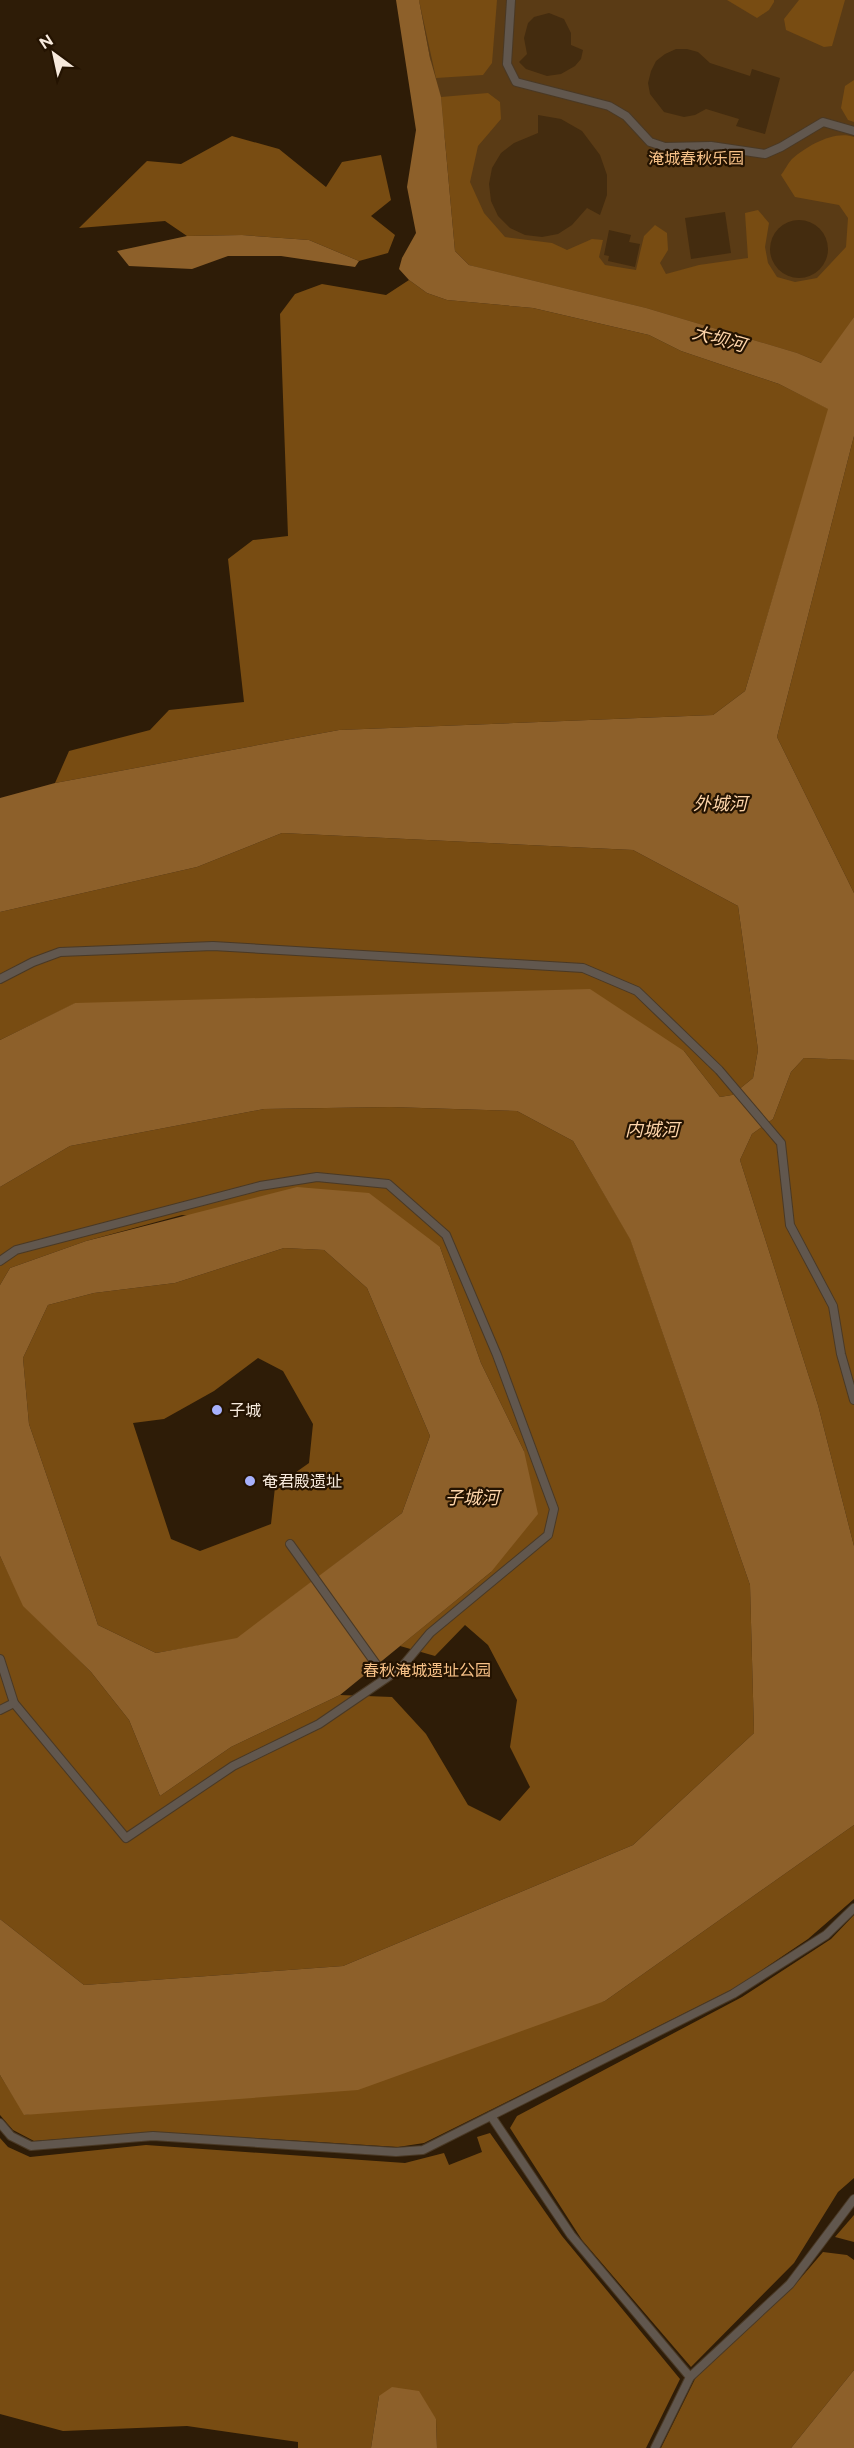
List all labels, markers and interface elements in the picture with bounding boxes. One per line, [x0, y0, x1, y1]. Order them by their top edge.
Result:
north arrow [24, 24, 84, 84]
text: N [36, 31, 56, 53]
park label: 淹城春秋乐园 [648, 149, 744, 168]
water label: 大坝河 [690, 321, 751, 357]
water label: 外城河 [693, 793, 750, 815]
water label: 内城河 [625, 1119, 682, 1141]
place label: 子城 [229, 1401, 261, 1420]
marker: 子城 [210, 1403, 224, 1417]
place label: 奄君殿遗址 [262, 1472, 342, 1491]
marker: 奄君殿遗址 [243, 1474, 257, 1488]
water label: 子城河 [445, 1487, 502, 1509]
park label: 春秋淹城遗址公园 [363, 1661, 491, 1680]

